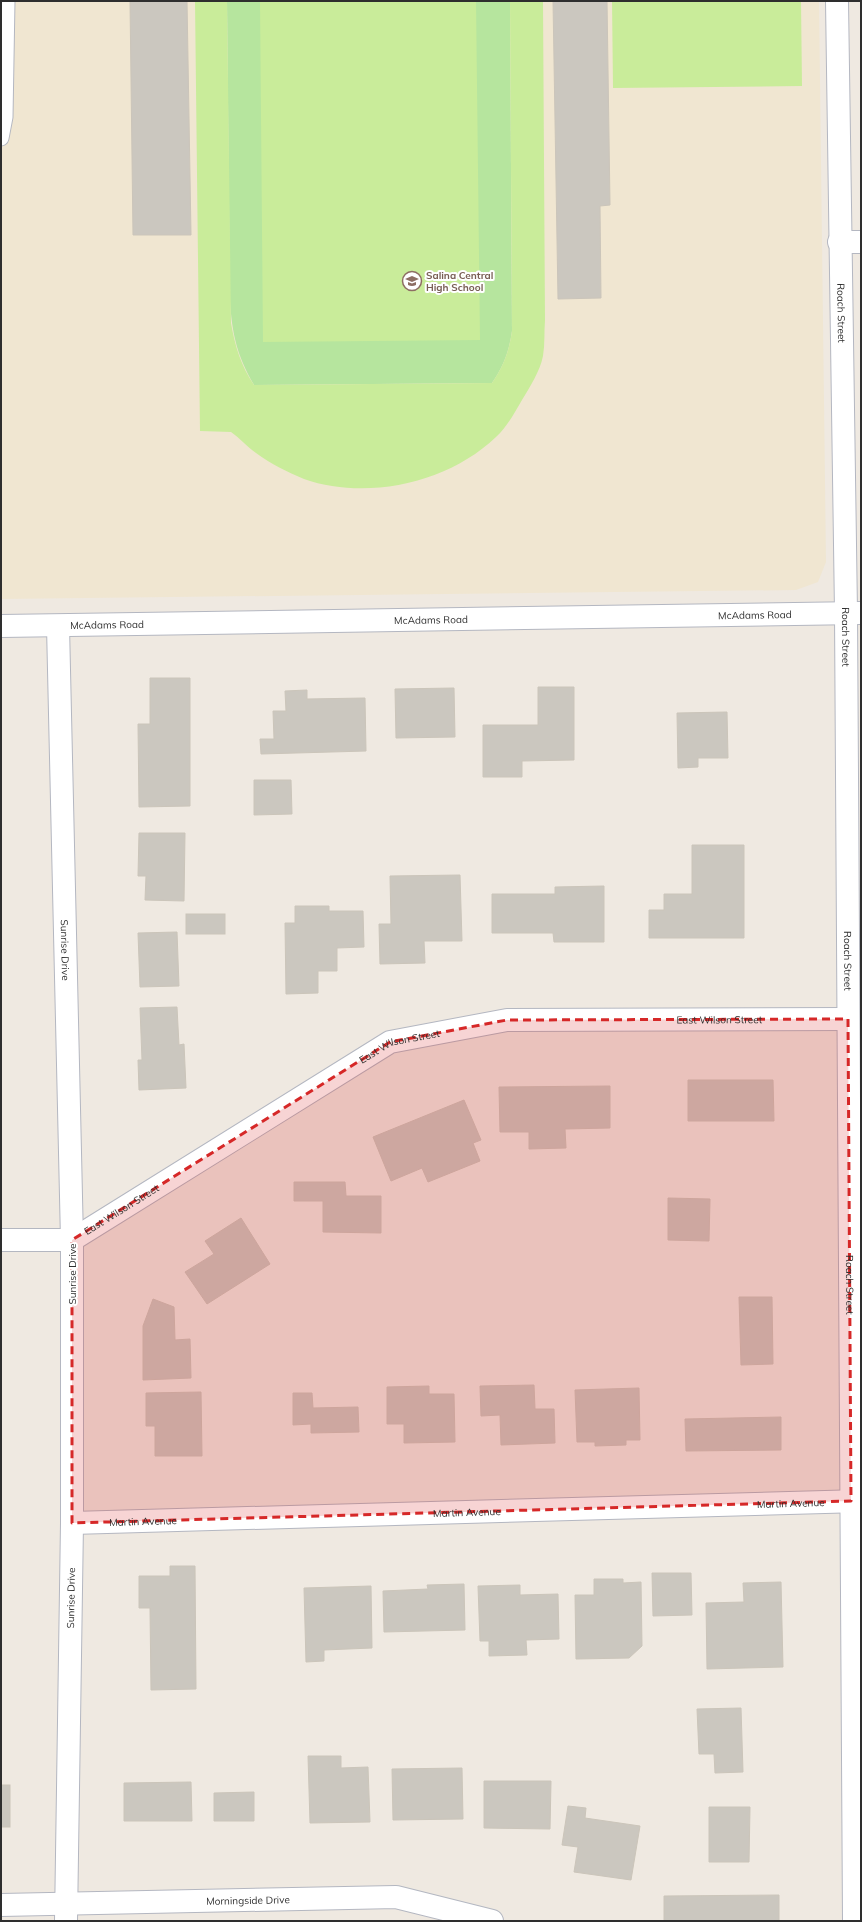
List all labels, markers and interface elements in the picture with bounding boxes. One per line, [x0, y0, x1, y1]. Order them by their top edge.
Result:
place label: Salina Central High School [426, 269, 493, 294]
school or university icon: Salina Central High School [401, 270, 423, 292]
street label: Roach Street [835, 283, 849, 343]
street label: Roach Street [839, 607, 853, 667]
street label: McAdams Road [718, 608, 792, 622]
street label: McAdams Road [394, 612, 468, 627]
street label: McAdams Road [70, 617, 144, 631]
street label: Sunrise Drive [58, 919, 73, 981]
street label: Roach Street [841, 931, 855, 991]
street label: East Wilson Street [677, 1013, 763, 1026]
street label: East Wilson Street [356, 1026, 441, 1066]
street label: East Wilson Street [81, 1181, 161, 1237]
street label: Sunrise Drive [66, 1243, 79, 1305]
street label: Roach Street [843, 1255, 857, 1315]
street label: Martin Avenue [757, 1496, 825, 1510]
street label: Martin Avenue [433, 1505, 501, 1519]
street label: Martin Avenue [109, 1514, 177, 1528]
street label: Sunrise Drive [64, 1567, 78, 1629]
street label: Morningside Drive [206, 1893, 290, 1907]

